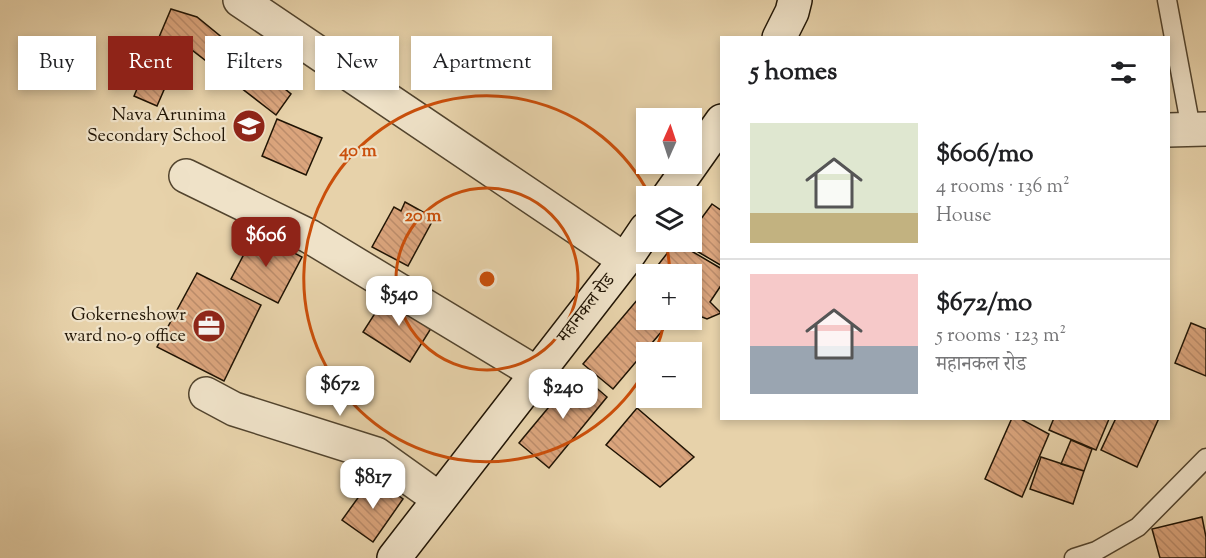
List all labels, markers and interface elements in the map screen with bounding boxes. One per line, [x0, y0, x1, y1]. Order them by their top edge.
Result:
chip: Buy [18, 36, 96, 90]
chip: Rent [108, 36, 193, 90]
chip: Filters [205, 36, 303, 90]
chip: New [315, 36, 399, 90]
chip: Apartment [411, 36, 552, 90]
text: 5 homes [750, 54, 837, 91]
icon: filters [1107, 56, 1140, 89]
place label: Nava Arunima Secondary School [87, 103, 226, 150]
school or university icon: Nava Arunima Secondary School [231, 108, 267, 144]
north arrow [636, 108, 702, 174]
map controls [636, 108, 702, 408]
text: $606/mo [936, 136, 1033, 173]
text: 40 m [338, 139, 377, 165]
icon: home [798, 147, 870, 219]
text: 4 rooms · 136 m² [936, 173, 1070, 202]
button: layers [636, 186, 702, 252]
text: House [936, 202, 991, 231]
text: 20 m [405, 204, 441, 230]
pin: $606 [230, 217, 302, 268]
text: $606 [245, 222, 287, 251]
button: + [636, 264, 702, 330]
street label: महानकल रोड [551, 268, 623, 350]
centre of rings [477, 269, 497, 289]
pin: $540 [363, 276, 435, 327]
text: $540 [380, 281, 418, 310]
text: $672/mo [936, 285, 1032, 322]
icon: home [798, 298, 870, 370]
place label: Gokerneshowr ward no-9 office [64, 303, 186, 350]
office icon: Gokerneshowr ward no-9 office [191, 308, 227, 344]
text: 5 rooms · 123 m² [936, 322, 1066, 351]
button: − [636, 342, 702, 408]
text: महानकल रोड [936, 351, 1026, 380]
pin: $672 [304, 366, 376, 417]
pin: $240 [527, 369, 599, 420]
text: $672 [320, 371, 360, 400]
text: $240 [543, 374, 583, 403]
pin: $817 [337, 459, 409, 510]
text: $817 [354, 464, 392, 493]

